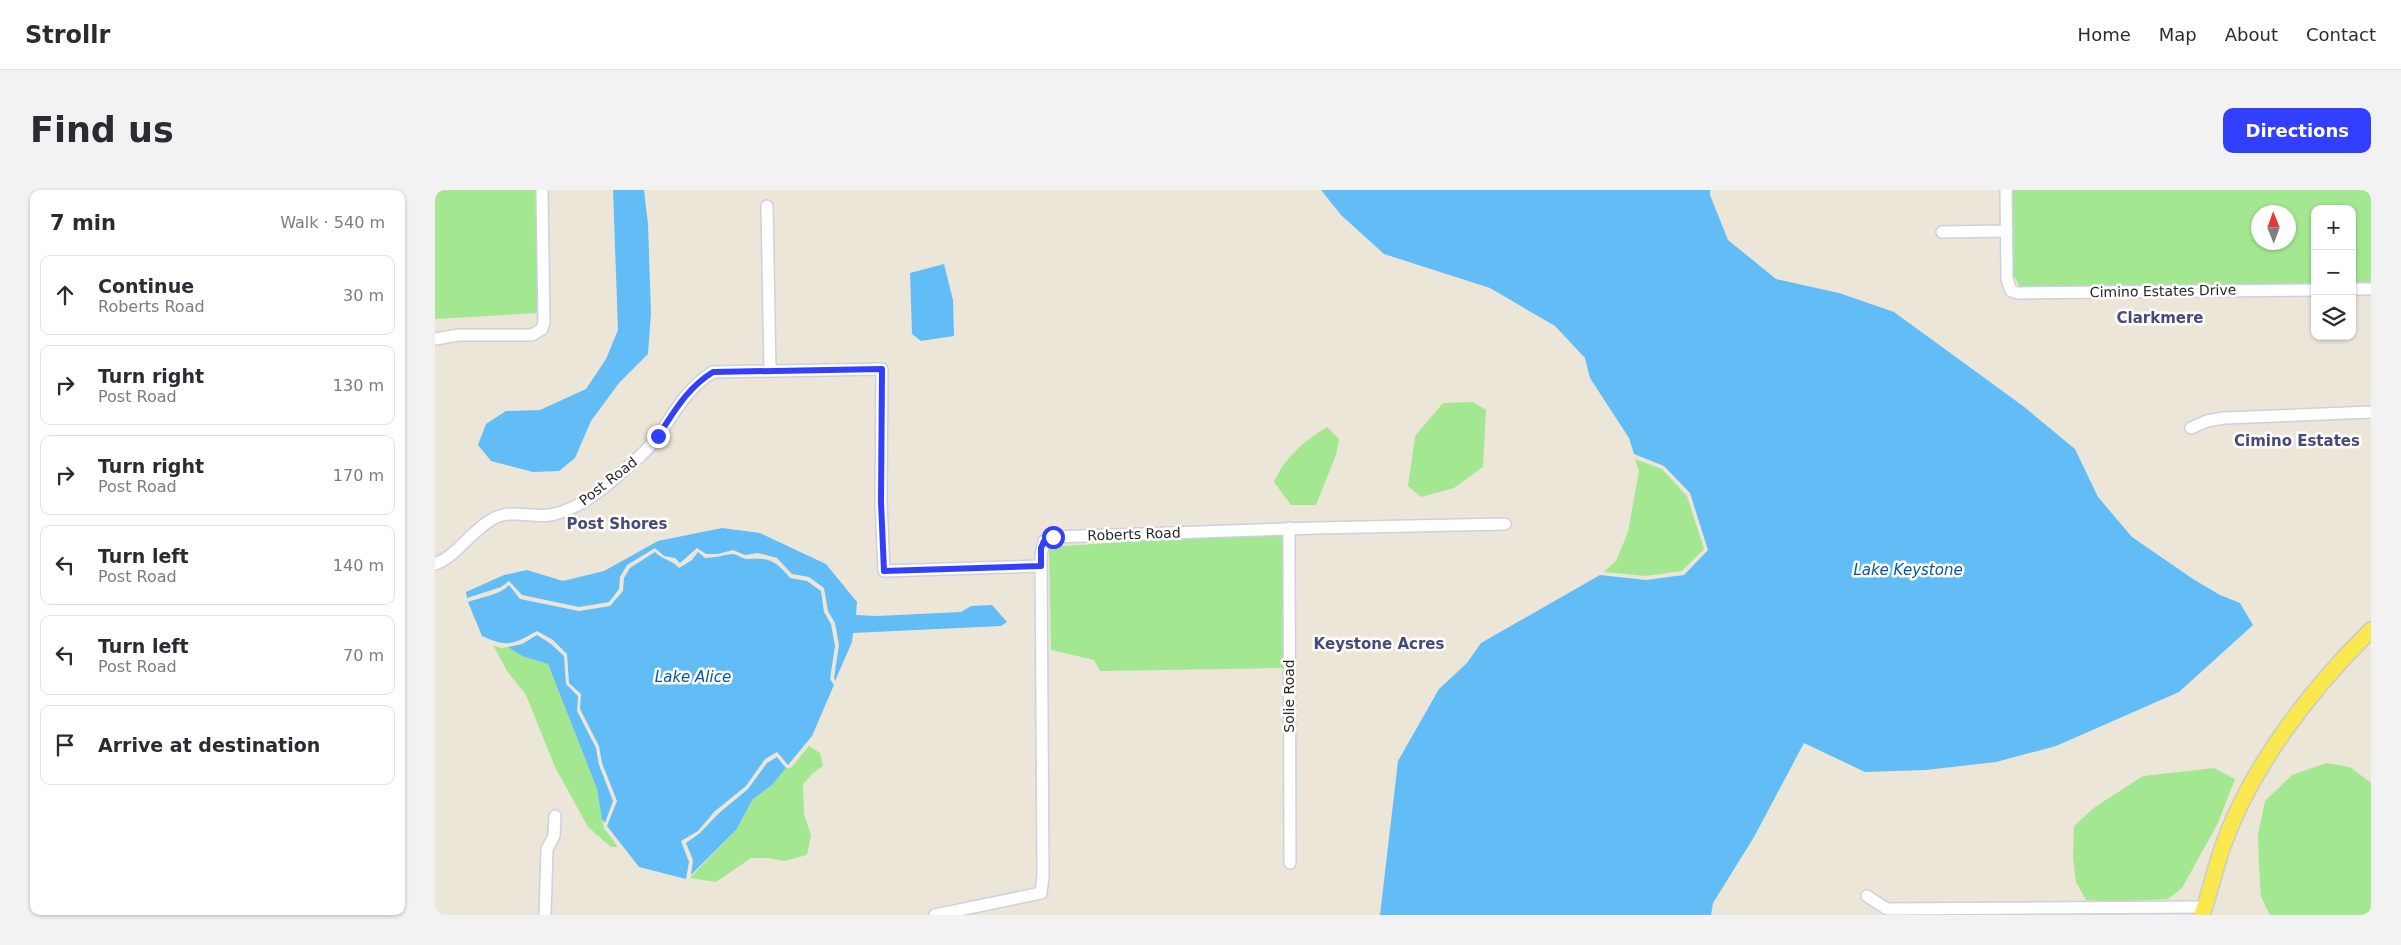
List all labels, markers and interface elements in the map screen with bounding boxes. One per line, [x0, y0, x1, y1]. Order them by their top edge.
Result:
text: Strollr [25, 21, 110, 49]
text: Home [2078, 24, 2131, 45]
text: Map [2159, 24, 2197, 45]
text: About [2225, 24, 2278, 45]
text: Contact [2306, 24, 2376, 45]
button: Directions [2223, 108, 2371, 153]
text: Find us [30, 110, 174, 150]
north arrow [2251, 205, 2296, 250]
map controls [2311, 205, 2356, 340]
button: + [2311, 205, 2356, 250]
text: 7 min [50, 211, 116, 235]
text: Walk · 540 m [280, 213, 385, 232]
button: − [2311, 250, 2356, 295]
text: Continue [98, 275, 194, 297]
icon: ahead [51, 281, 79, 309]
street label: Cimino Estates Drive [2090, 282, 2236, 300]
text: 30 m [343, 286, 384, 305]
button: layers [2311, 295, 2356, 340]
text: Roberts Road [98, 297, 205, 316]
district label: Clarkmere [2116, 309, 2204, 327]
text: Turn right [98, 365, 204, 387]
icon: right [51, 371, 79, 399]
text: 130 m [333, 376, 384, 395]
text: Post Road [98, 387, 177, 406]
route end [647, 425, 670, 448]
district label: Cimino Estates [2234, 432, 2360, 450]
street label: Post Road [576, 453, 640, 509]
text: Turn right [98, 455, 204, 477]
icon: right [51, 461, 79, 489]
text: 170 m [333, 466, 384, 485]
text: Post Road [98, 477, 177, 496]
district label: Post Shores [567, 515, 668, 533]
street label: Roberts Road [1087, 524, 1181, 544]
route start [1042, 526, 1065, 549]
text: Turn left [98, 545, 189, 567]
icon: left [51, 551, 79, 579]
text: 140 m [333, 556, 384, 575]
water label: Lake Keystone [1853, 561, 1963, 579]
text: Post Road [98, 567, 177, 586]
text: Turn left [98, 635, 189, 657]
district label: Keystone Acres [1314, 635, 1444, 653]
icon: left [51, 641, 79, 669]
text: 70 m [343, 646, 384, 665]
text: Post Road [98, 657, 177, 676]
street label: Solie Road [1281, 659, 1297, 733]
water label: Lake Alice [655, 668, 731, 686]
icon: arrive [51, 731, 79, 759]
text: Arrive at destination [98, 734, 320, 756]

